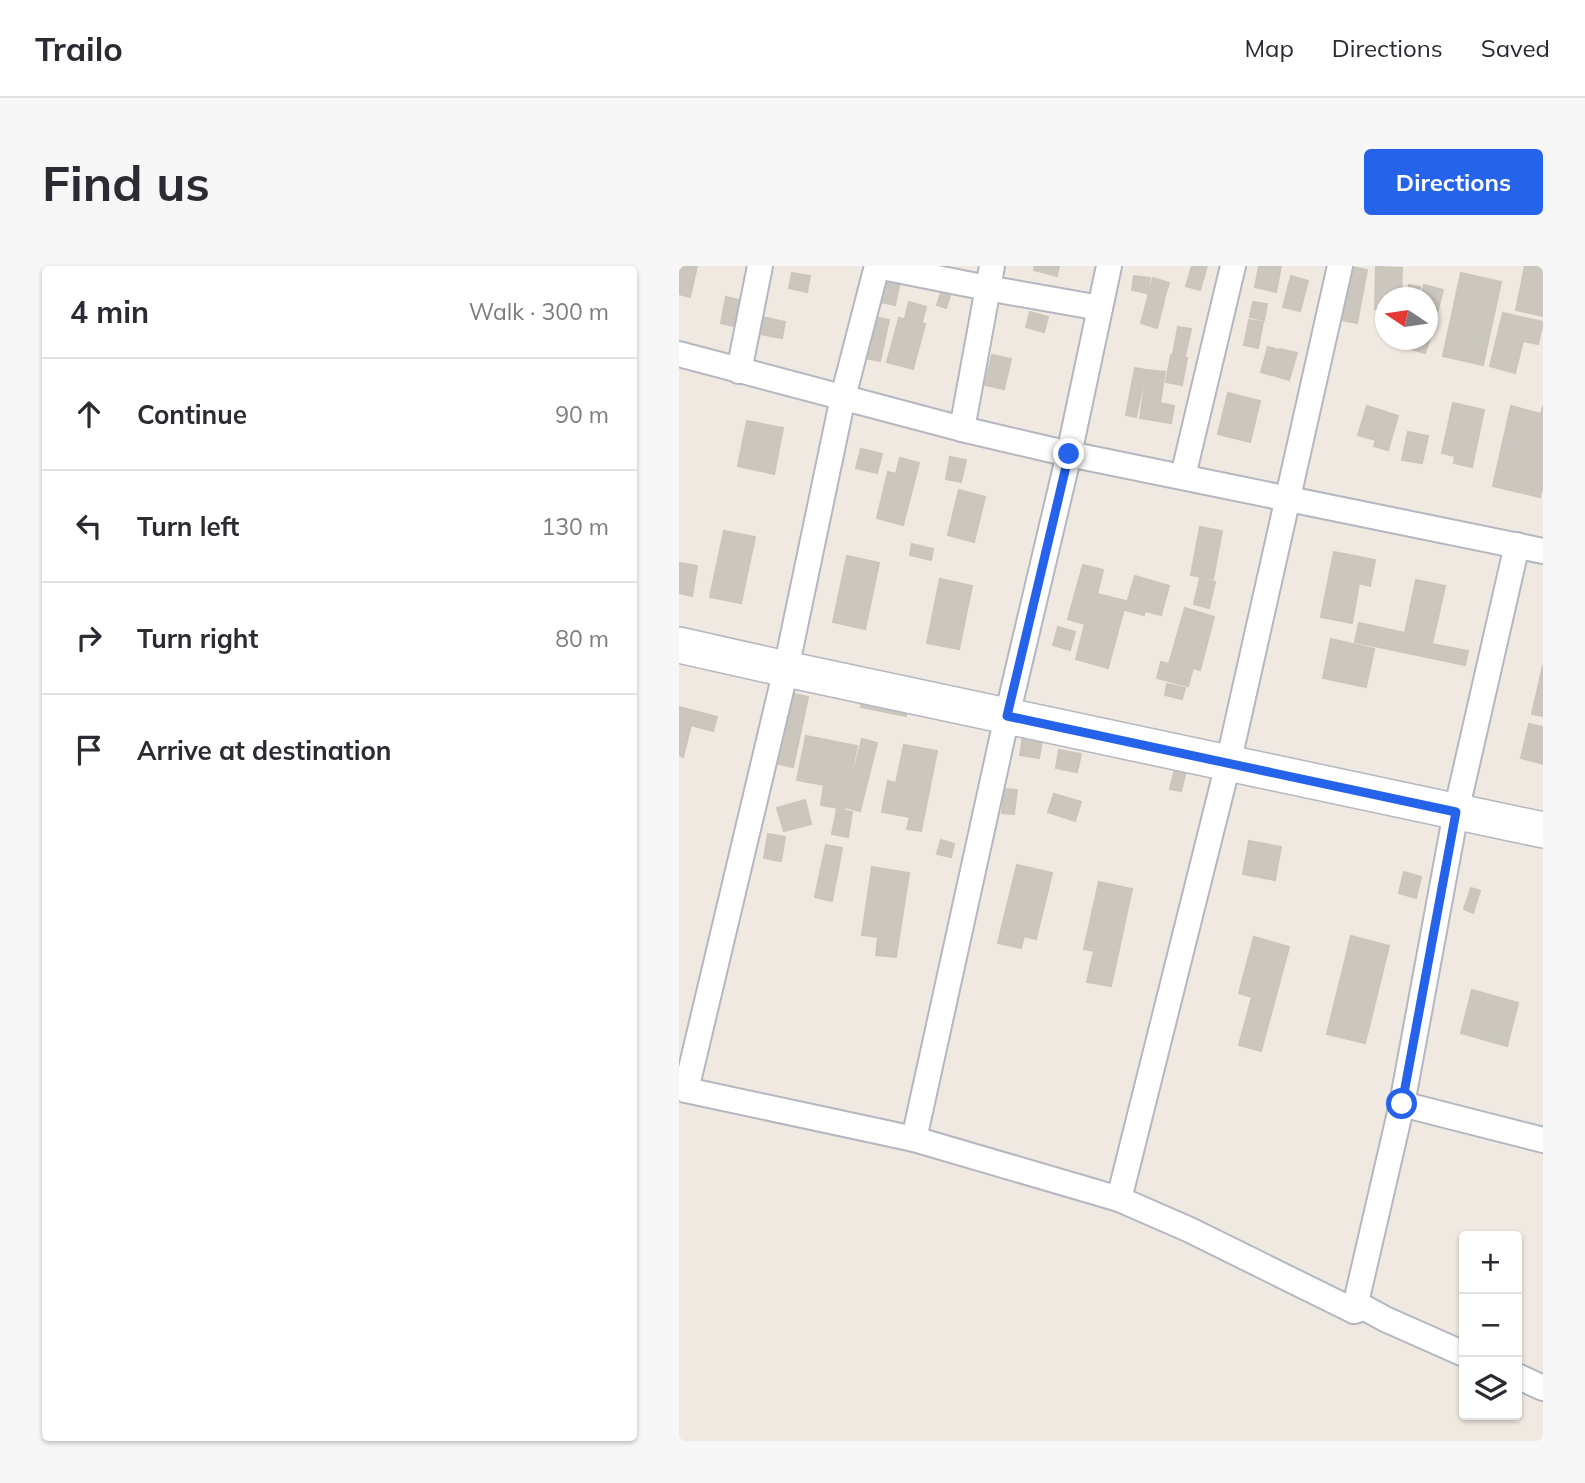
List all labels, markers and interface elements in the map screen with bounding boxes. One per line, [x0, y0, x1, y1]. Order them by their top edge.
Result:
text: Trailo [35, 28, 123, 69]
text: Map [1244, 33, 1294, 63]
text: Directions [1332, 33, 1443, 63]
text: Saved [1481, 33, 1550, 63]
button: Directions [1364, 149, 1543, 215]
text: Find us [42, 152, 210, 213]
north arrow [1375, 287, 1438, 350]
text: 4 min [70, 293, 149, 331]
text: Walk · 300 m [469, 297, 609, 326]
icon: ahead [70, 395, 108, 433]
text: Continue [137, 398, 247, 431]
text: 90 m [555, 400, 609, 429]
route end [1053, 438, 1084, 469]
icon: left [70, 507, 108, 545]
text: Turn left [137, 510, 239, 543]
text: 130 m [541, 512, 609, 541]
icon: right [70, 619, 108, 657]
text: Turn right [137, 622, 258, 655]
text: 80 m [555, 624, 609, 653]
icon: arrive [70, 731, 108, 769]
text: Arrive at destination [137, 734, 392, 767]
route start [1386, 1088, 1417, 1119]
map controls [1459, 1231, 1522, 1420]
button: + [1459, 1231, 1522, 1294]
button: − [1459, 1294, 1522, 1357]
button: layers [1459, 1357, 1522, 1420]

